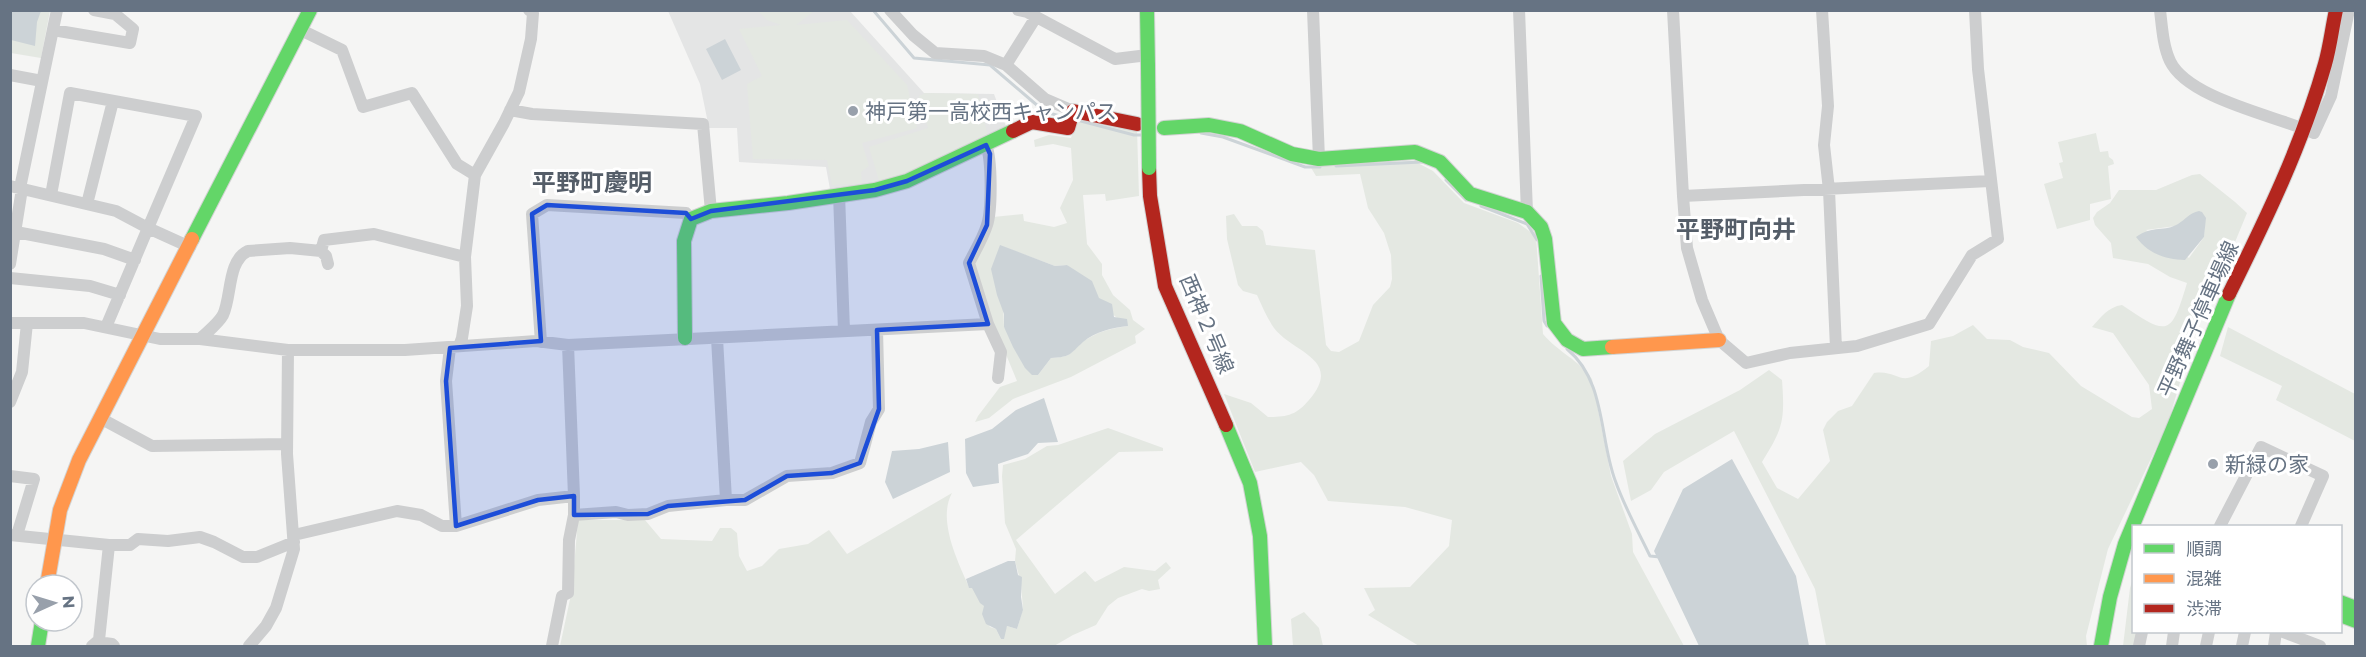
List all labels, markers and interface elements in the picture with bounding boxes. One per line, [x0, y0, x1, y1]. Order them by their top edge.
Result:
place label: 神戸第一高校西キャンパス [865, 99, 1117, 124]
marker: 神戸第一高校西キャンパス [846, 104, 860, 118]
district label: 平野町慶明 [532, 168, 652, 197]
district label: 平野町向井 [1676, 215, 1796, 244]
street label: 平野舞子停車場線 [2152, 237, 2244, 401]
street label: 西神２号線 [1175, 271, 1239, 377]
place label: 新緑の家 [2225, 452, 2309, 477]
marker: 新緑の家 [2206, 457, 2220, 471]
legend [2132, 525, 2342, 633]
text: 順調 [2186, 538, 2222, 560]
text: 混雑 [2186, 568, 2222, 590]
north arrow [24, 573, 84, 633]
text: N [59, 595, 78, 609]
text: 渋滞 [2186, 598, 2222, 620]

